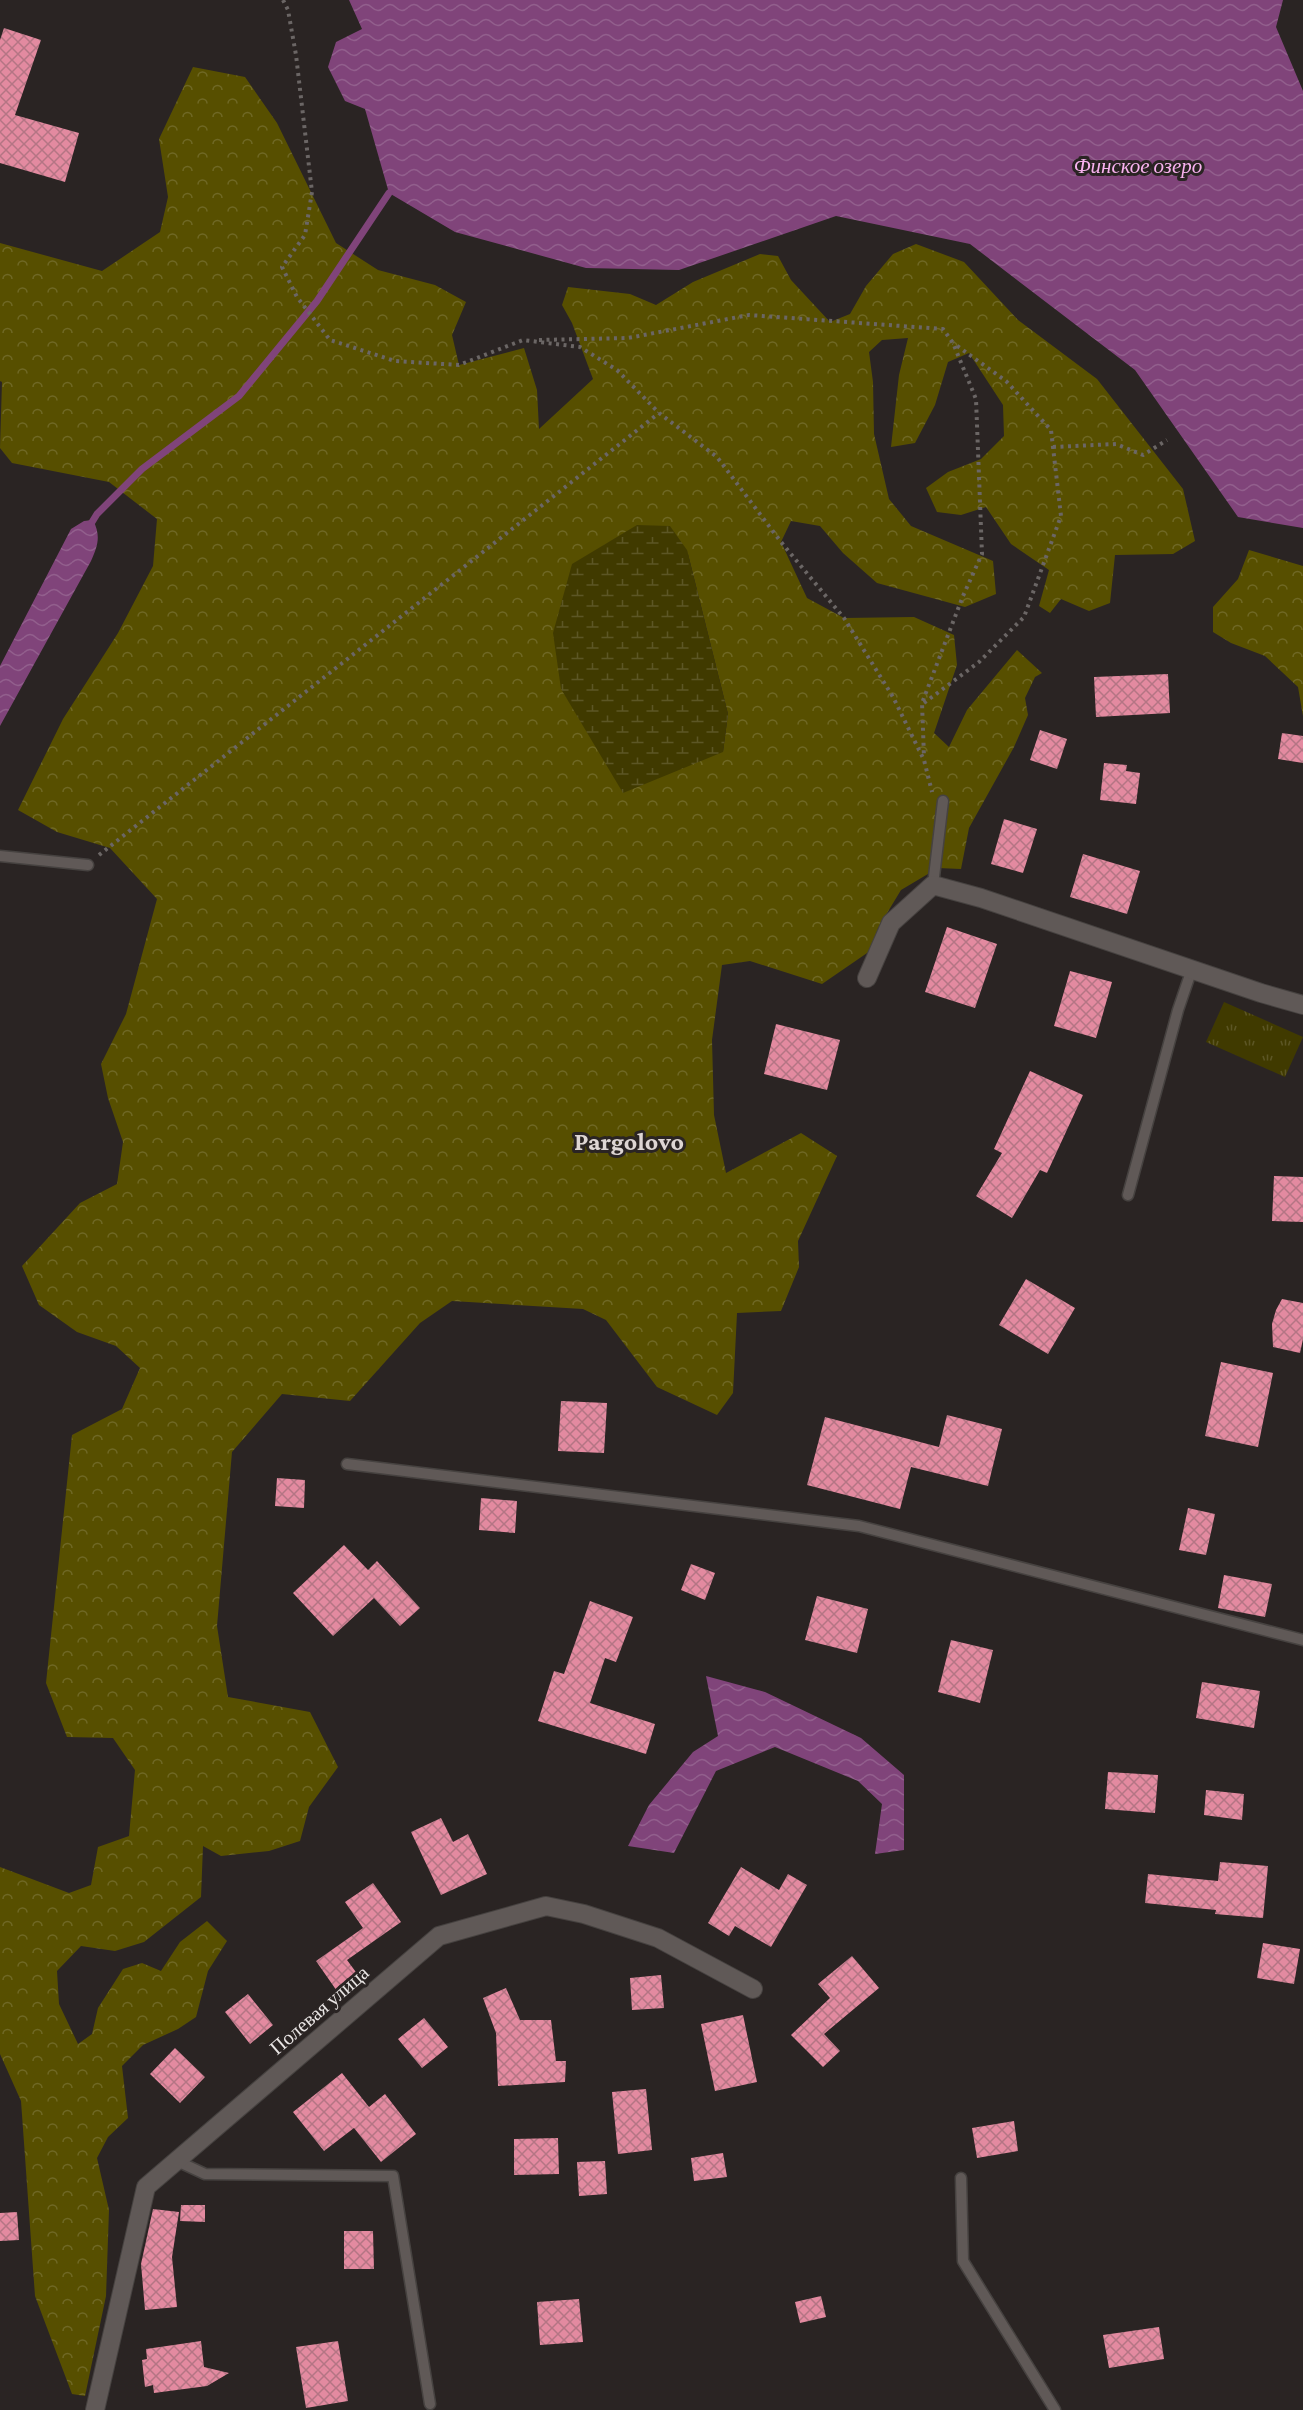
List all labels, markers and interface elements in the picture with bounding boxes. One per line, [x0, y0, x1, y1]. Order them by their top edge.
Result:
water label: Финское озеро [1074, 154, 1202, 178]
district label: Pargolovo [574, 1127, 684, 1156]
street label: Полевая улица [265, 1961, 374, 2060]

